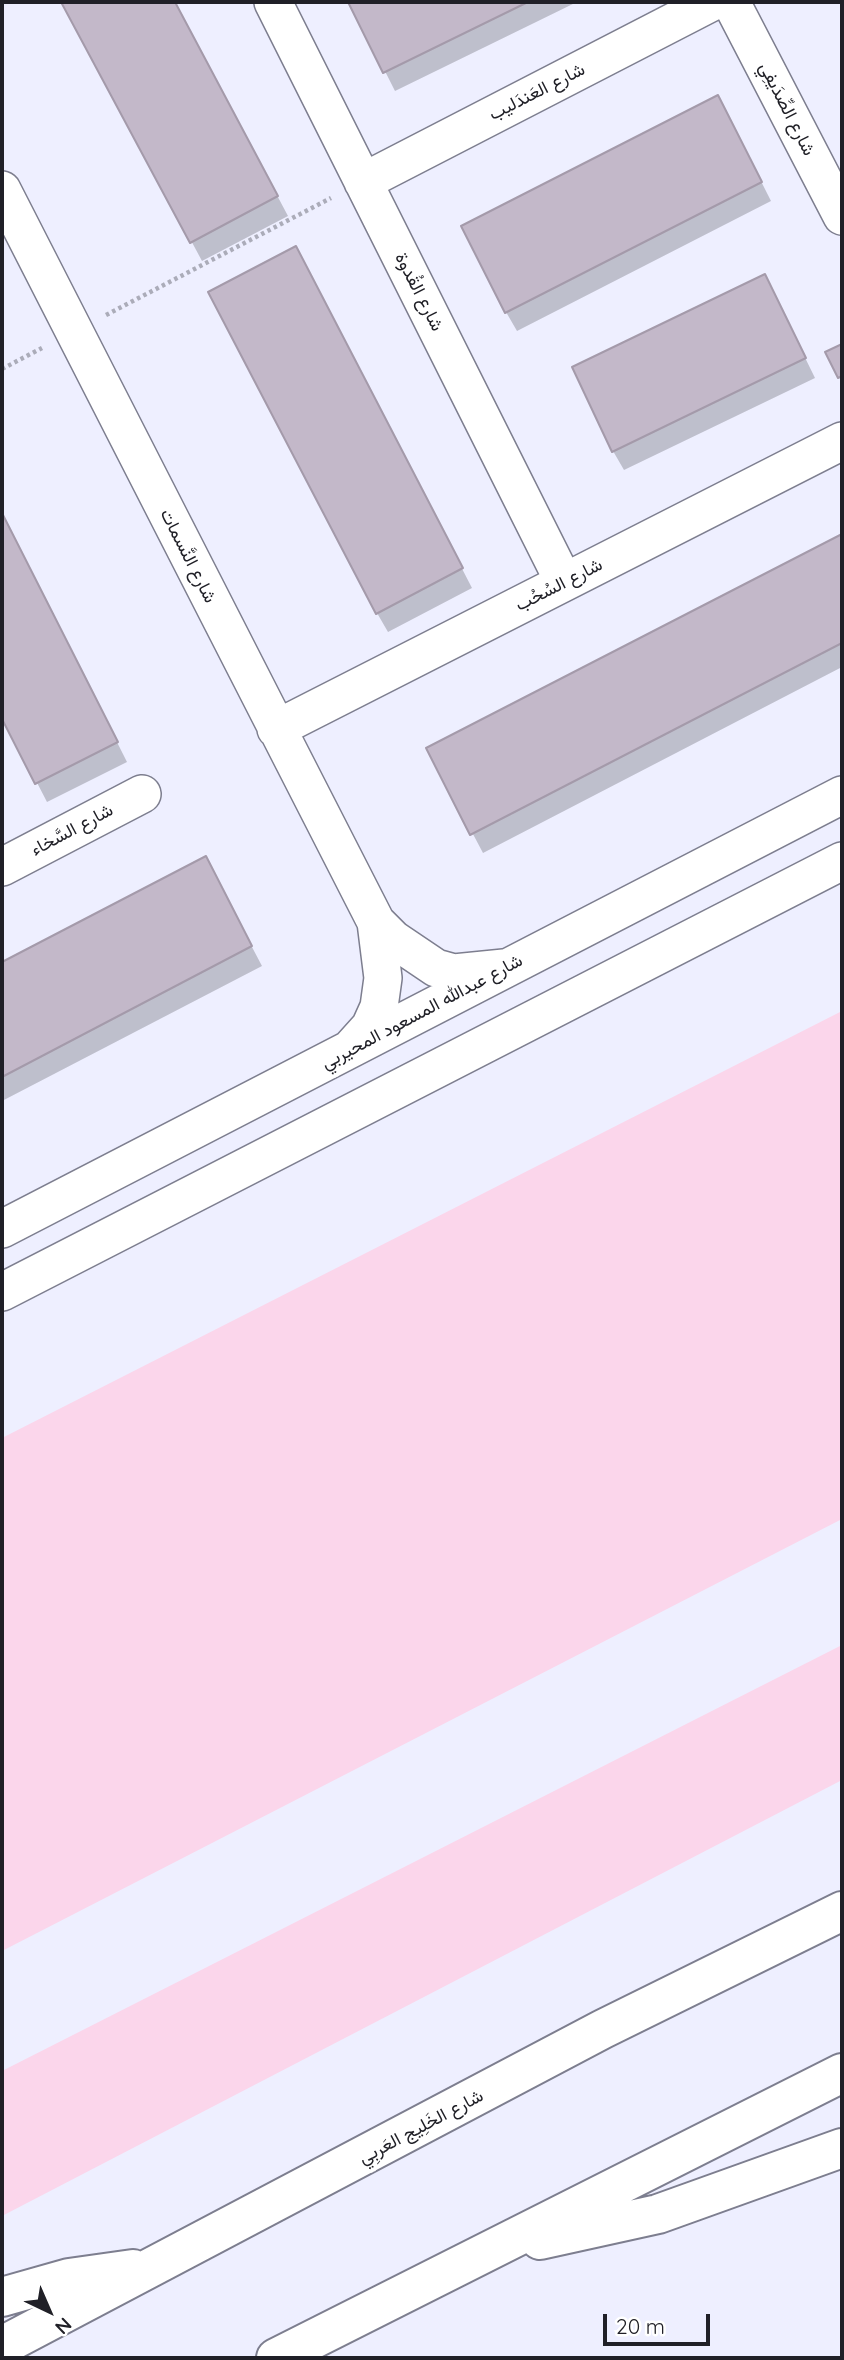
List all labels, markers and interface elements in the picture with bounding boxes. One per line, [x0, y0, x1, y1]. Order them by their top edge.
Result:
street label: شارع العَندَليب [485, 59, 589, 125]
street label: شارع الصِّدَيفِي [754, 59, 820, 159]
street label: شارع القُدوة [390, 249, 448, 335]
street label: شارع النَّسمات [155, 505, 221, 607]
street label: شارع السُحُب [512, 554, 606, 616]
street label: شارع السَّخاء [27, 799, 117, 861]
street label: شارع عبدالله المسعود المحيربي [318, 950, 526, 1074]
street label: شارع الخَلِيج العَربِي [355, 2085, 487, 2169]
north arrow [14, 2276, 84, 2346]
scale bar [606, 2300, 713, 2344]
text: N [50, 2313, 77, 2340]
text: 20 m [616, 2313, 665, 2339]

